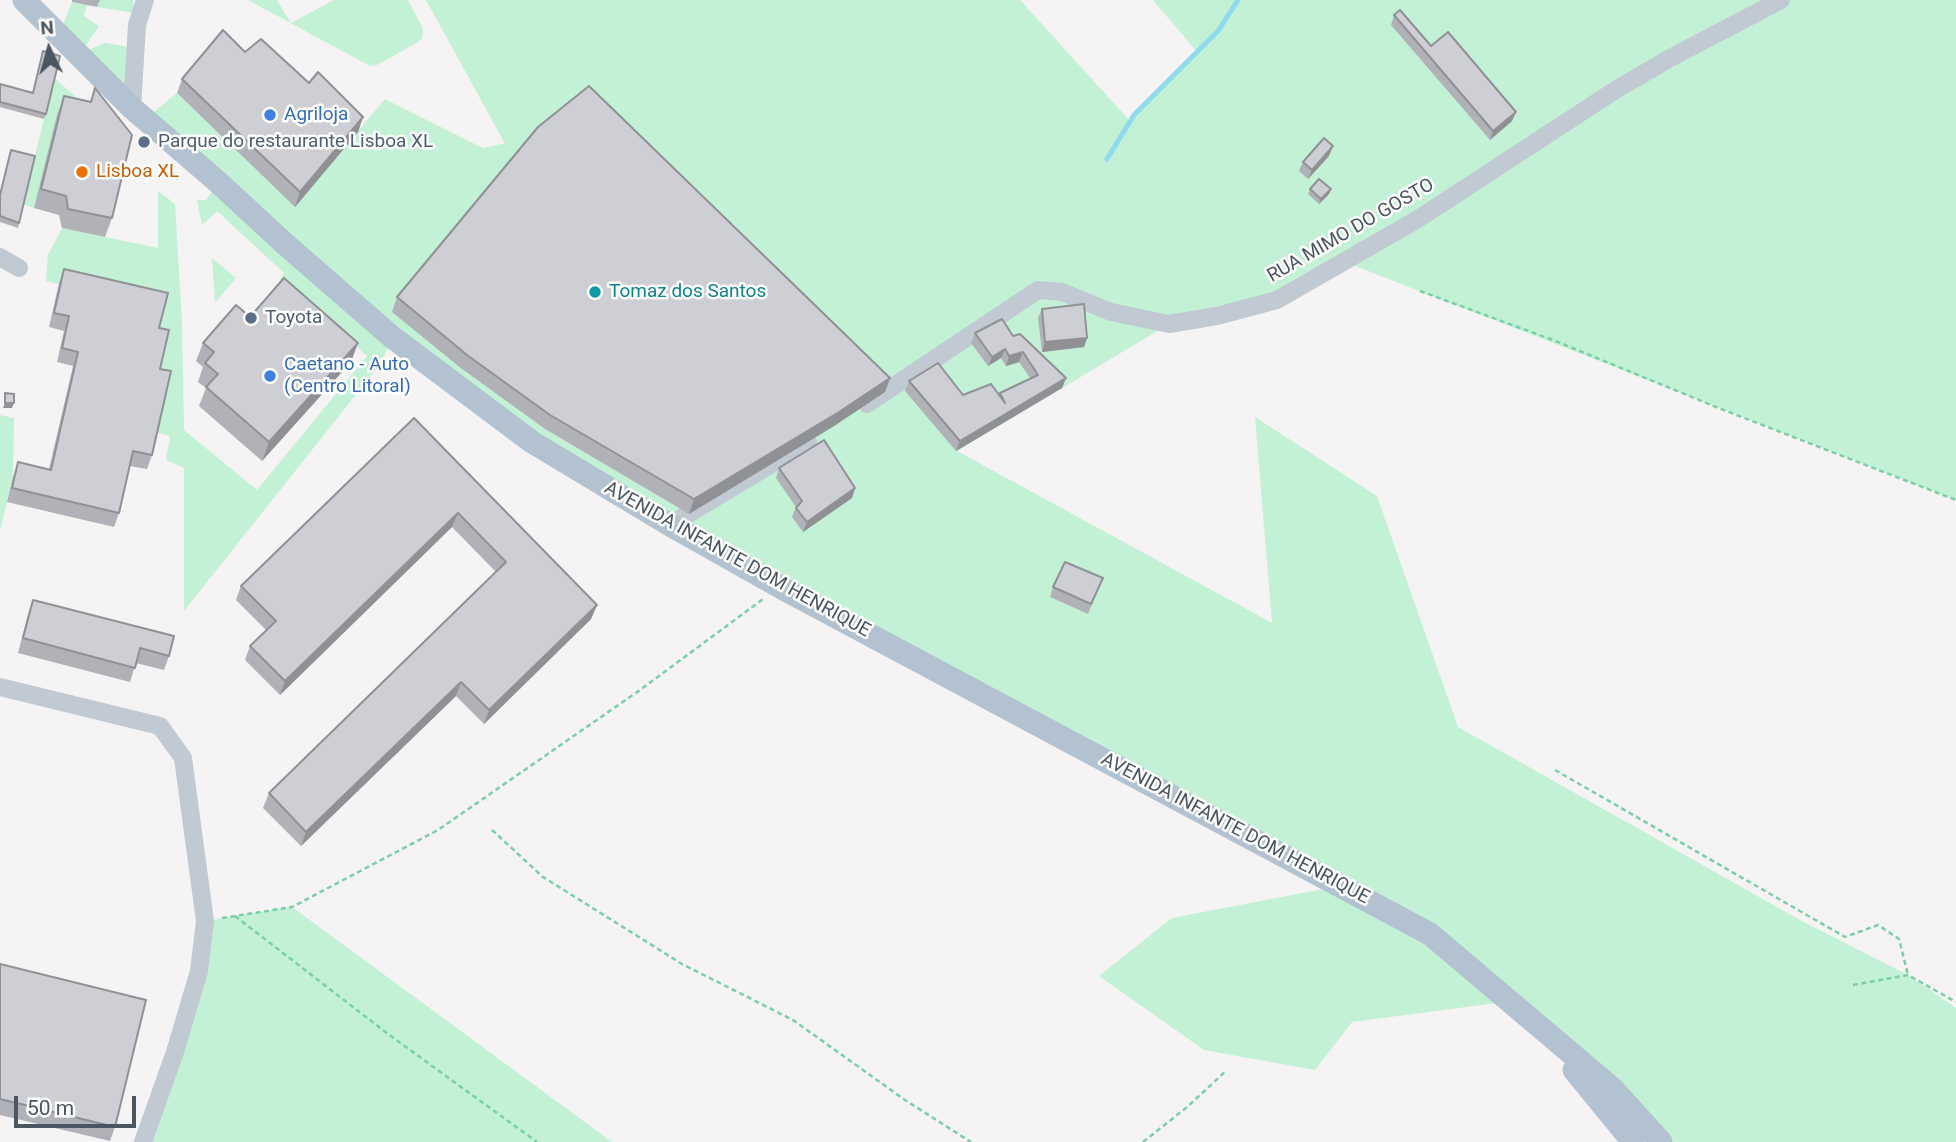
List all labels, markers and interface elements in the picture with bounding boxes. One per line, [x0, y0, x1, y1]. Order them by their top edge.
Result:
north arrow [14, 14, 84, 84]
text: N [39, 16, 55, 40]
place label: Agriloja [284, 104, 348, 126]
marker: Agriloja [262, 107, 278, 123]
place label: Parque do restaurante Lisboa XL [158, 131, 433, 153]
marker: Parque do restaurante Lisboa XL [136, 134, 152, 150]
place label: Lisboa XL [96, 161, 179, 183]
marker: Lisboa XL [74, 164, 90, 180]
street label: RUA MIMO DO GOSTO [1264, 174, 1438, 288]
place label: Tomaz dos Santos [609, 281, 766, 303]
marker: Tomaz dos Santos [587, 284, 603, 300]
place label: Toyota [265, 307, 322, 329]
marker: Toyota [243, 310, 259, 326]
place label: Caetano - Auto (Centro Litoral) [284, 354, 411, 398]
marker: Caetano - Auto (Centro Litoral) [262, 368, 278, 384]
street label: AVENIDA INFANTE DOM HENRIQUE [600, 477, 874, 643]
street label: AVENIDA INFANTE DOM HENRIQUE [1097, 748, 1373, 910]
scale bar [18, 1082, 140, 1126]
text: 50 m [27, 1096, 74, 1120]

